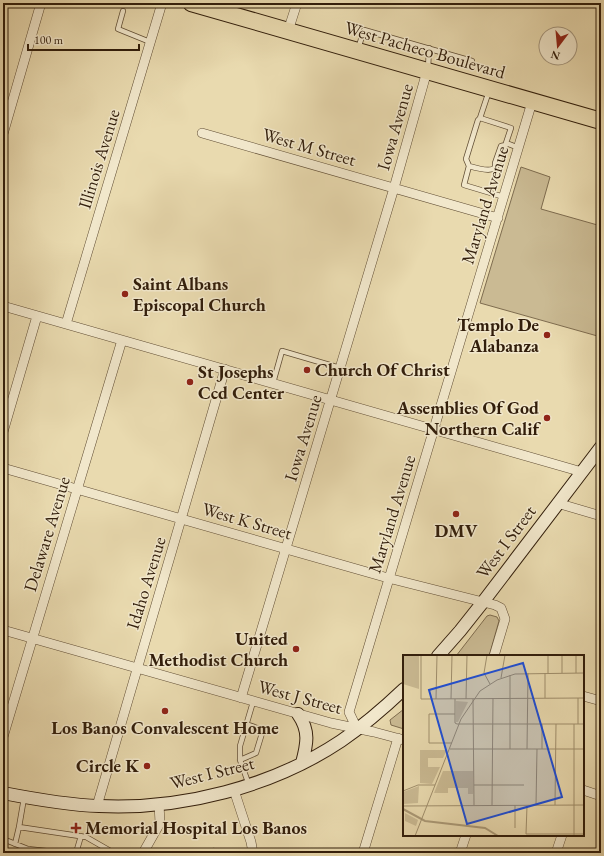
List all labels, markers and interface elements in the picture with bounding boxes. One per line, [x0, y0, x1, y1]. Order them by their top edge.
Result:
street label: West Pacheco Boulevard [342, 16, 509, 84]
scale bar [28, 26, 139, 52]
north arrow [538, 26, 578, 66]
text: 100 m [34, 32, 64, 48]
text: N [549, 48, 561, 64]
street label: Iowa Avenue [371, 81, 418, 173]
street label: Illinois Avenue [72, 106, 125, 212]
street label: West M Street [260, 122, 359, 171]
street label: Maryland Avenue [456, 143, 513, 267]
place label: Saint Albans Episcopal Church [133, 272, 266, 316]
marker: Saint Albans Episcopal Church [120, 289, 130, 299]
place label: Templo De Alabanza [457, 313, 539, 357]
marker: Templo De Alabanza [542, 330, 552, 340]
place label: Church Of Christ [315, 358, 450, 381]
place label: St Josephs Ccd Center [198, 360, 285, 404]
marker: Church Of Christ [302, 365, 312, 375]
marker: St Josephs Ccd Center [185, 377, 195, 387]
street label: Iowa Avenue [278, 392, 327, 484]
place label: Assemblies Of God Northern Calif [396, 396, 542, 440]
marker: Assemblies Of God Northern Calif [542, 413, 552, 423]
street label: Maryland Avenue [363, 452, 420, 576]
street label: Delaware Avenue [18, 473, 75, 594]
street label: West K Street [200, 497, 295, 544]
street label: West I Street [471, 500, 541, 583]
marker: DMV [451, 509, 461, 519]
place label: DMV [434, 519, 478, 542]
street label: Idaho Avenue [121, 534, 171, 632]
place label: United Methodist Church [148, 627, 288, 671]
marker: United Methodist Church [291, 644, 301, 654]
inset map [403, 655, 584, 836]
street label: West J Street [256, 674, 345, 719]
marker: Los Banos Convalescent Home [160, 706, 170, 716]
place label: Los Banos Convalescent Home [51, 716, 279, 739]
street label: West I Street [167, 751, 257, 794]
place label: Circle K [76, 754, 139, 777]
marker: Circle K [142, 761, 152, 771]
place label: Memorial Hospital Los Banos [85, 816, 307, 839]
marker: Memorial Hospital Los Banos [70, 822, 82, 834]

